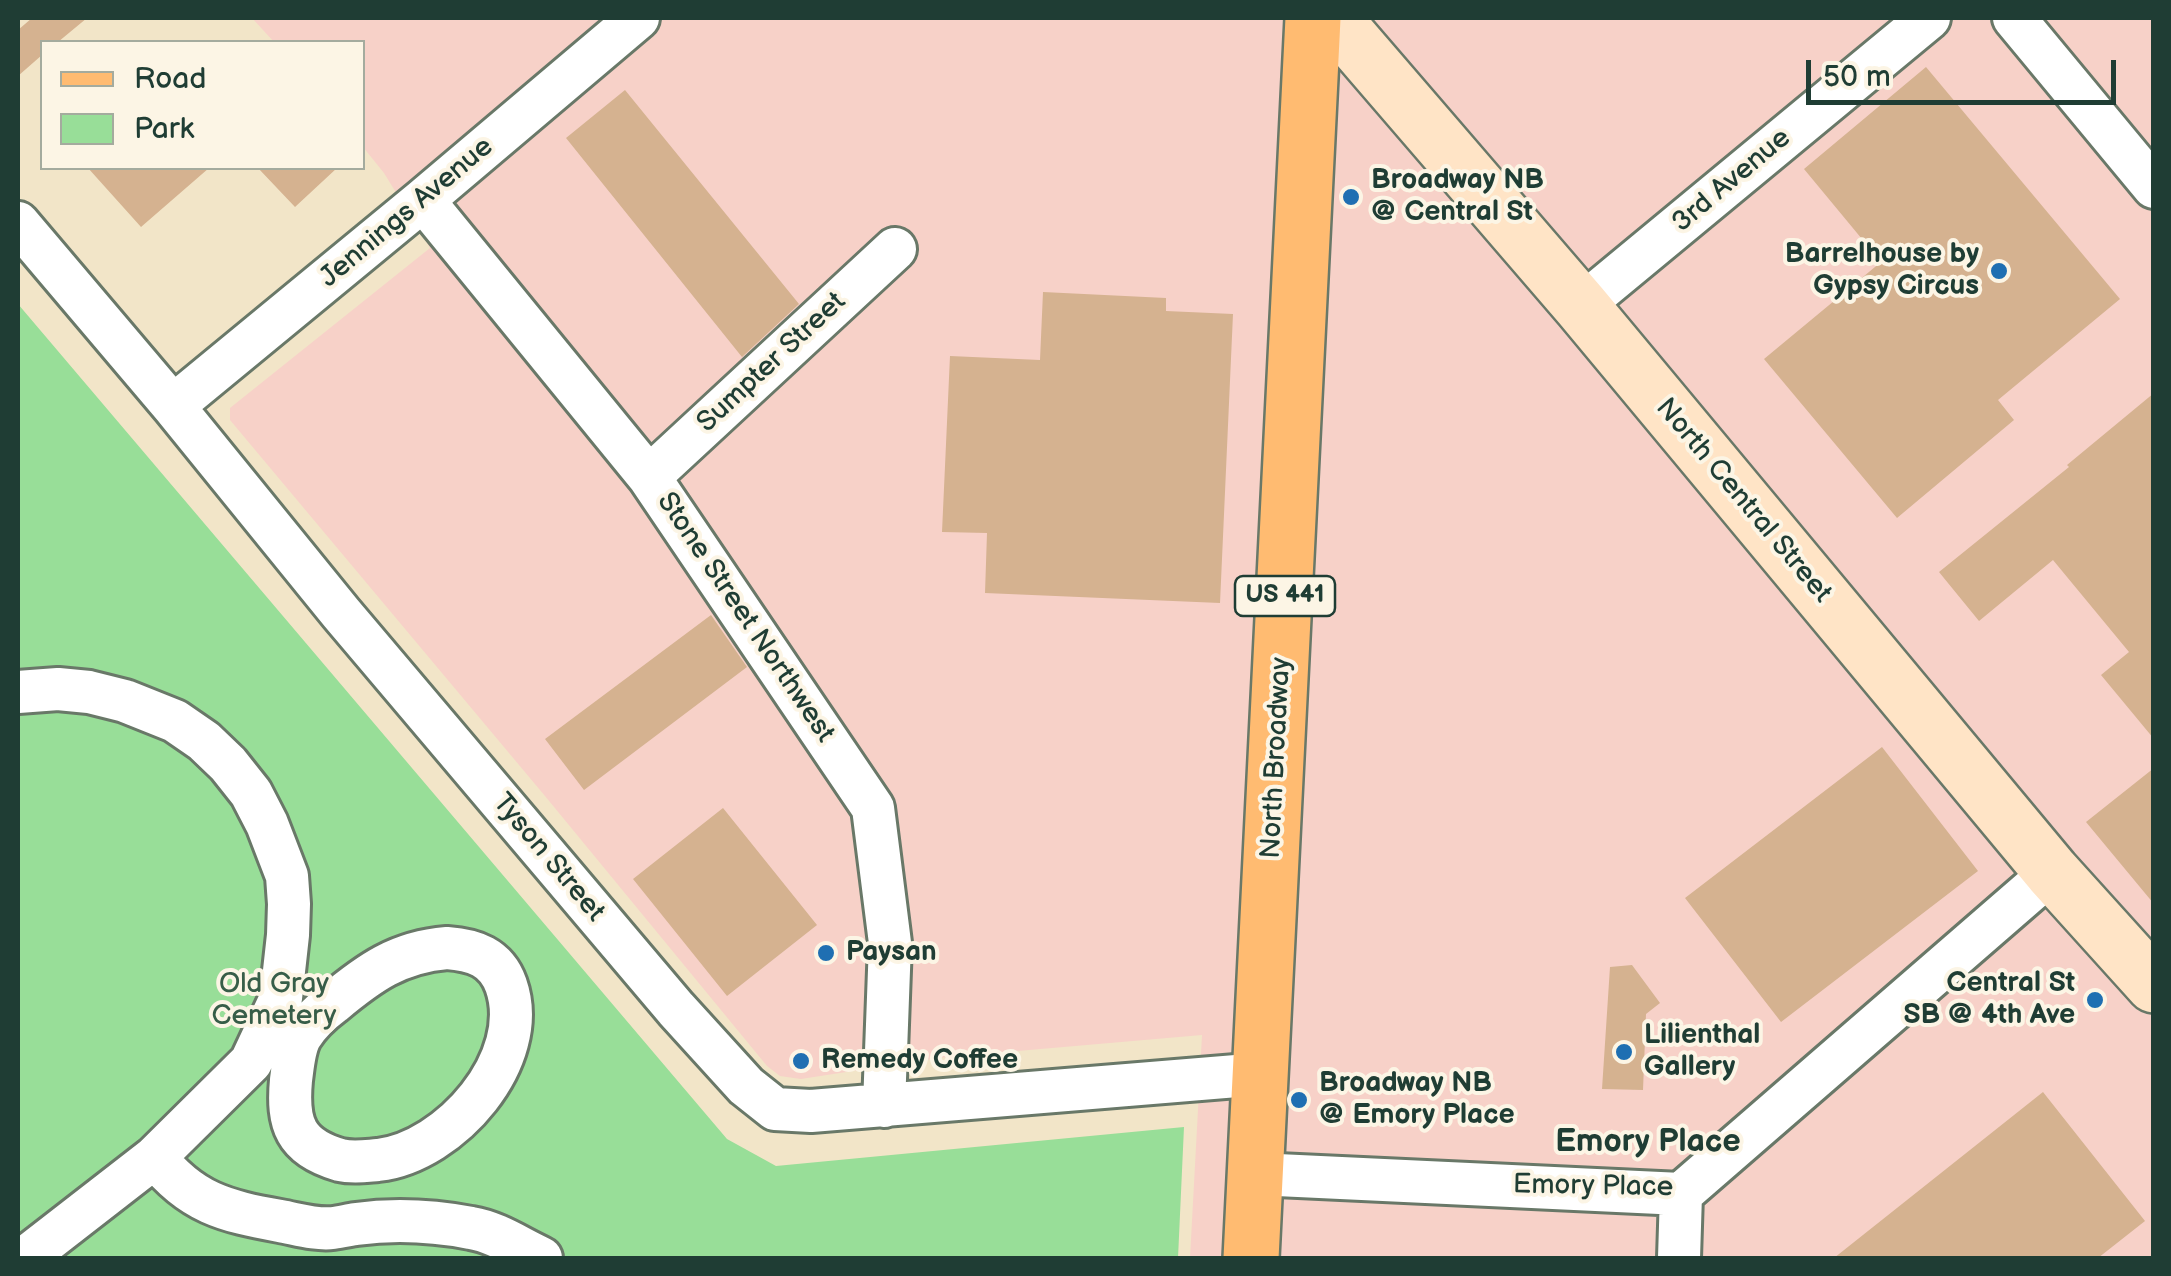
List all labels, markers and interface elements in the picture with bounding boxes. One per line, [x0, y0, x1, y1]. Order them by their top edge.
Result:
legend [40, 40, 365, 170]
scale bar [1811, 40, 2121, 102]
text: 50 m [1823, 59, 1891, 95]
text: Road [134, 61, 207, 97]
text: Park [134, 111, 194, 147]
street label: 3rd Avenue [1666, 122, 1798, 240]
street label: Jennings Avenue [313, 131, 501, 295]
place label: Broadway NB @ Central St [1371, 164, 1544, 230]
marker: Broadway NB @ Central St [1340, 186, 1362, 208]
place label: Barrelhouse by Gypsy Circus [1785, 238, 1979, 304]
marker: Barrelhouse by Gypsy Circus [1988, 260, 2010, 282]
street label: Sumpter Street [691, 286, 853, 440]
street label: North Central Street [1648, 392, 1838, 610]
street label: Stone Street Northwest [649, 487, 841, 749]
road number: US 441 [1235, 576, 1335, 616]
street label: North Broadway [1255, 656, 1299, 860]
street label: Tyson Street [485, 787, 611, 929]
place label: Paysan [846, 936, 937, 970]
marker: Paysan [815, 942, 837, 964]
place label: Central St SB @ 4th Ave [1904, 967, 2075, 1033]
park label: Old Gray Cemetery [212, 968, 336, 1034]
marker: Central St SB @ 4th Ave [2084, 989, 2106, 1011]
place label: Lilienthal Gallery [1644, 1019, 1760, 1085]
marker: Lilienthal Gallery [1613, 1041, 1635, 1063]
place label: Remedy Coffee [821, 1044, 1018, 1078]
marker: Remedy Coffee [790, 1050, 812, 1072]
place label: Broadway NB @ Emory Place [1319, 1067, 1515, 1133]
marker: Broadway NB @ Emory Place [1288, 1089, 1310, 1111]
district label: Emory Place [1555, 1124, 1741, 1162]
street label: Emory Place [1513, 1169, 1673, 1205]

